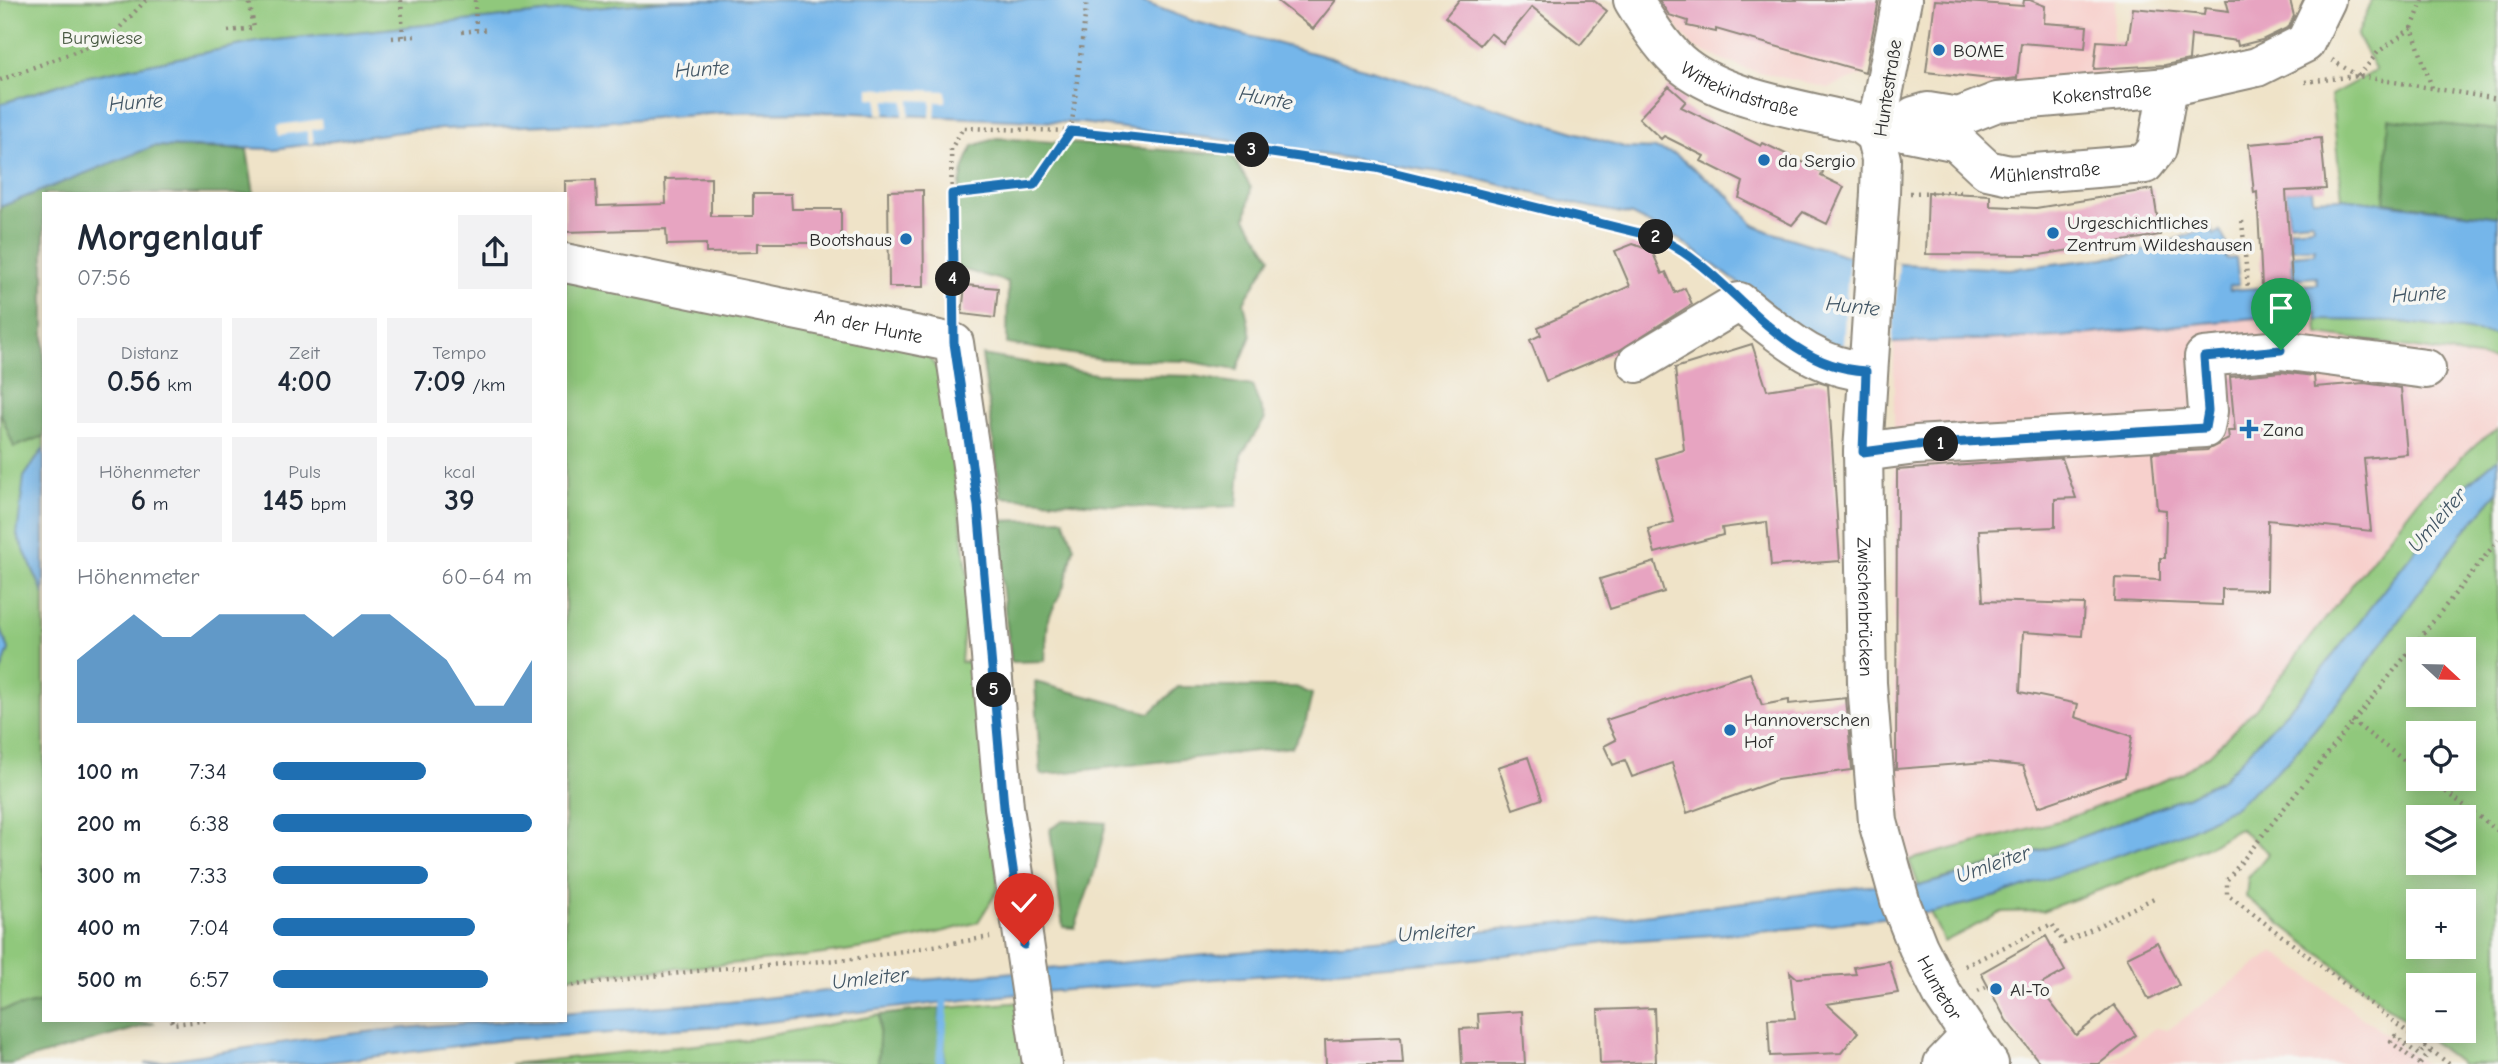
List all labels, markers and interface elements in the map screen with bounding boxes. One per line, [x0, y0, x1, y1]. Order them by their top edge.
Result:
park label: Burgwiese [61, 27, 143, 49]
street label: Huntestraße [1869, 38, 1907, 138]
place label: BOME [1953, 40, 2004, 62]
marker: BOME [1931, 42, 1947, 58]
water label: Hunte [674, 56, 730, 82]
street label: Wittekindstraße [1676, 57, 1801, 122]
street label: Kokenstraße [2051, 79, 2152, 109]
water label: Hunte [1237, 81, 1295, 115]
water label: Hunte [108, 88, 164, 116]
pin: 3 [1234, 132, 1270, 168]
text: 3 [1247, 138, 1256, 160]
place label: da Sergio [1778, 150, 1856, 172]
marker: da Sergio [1756, 152, 1772, 168]
street label: Mühlenstraße [1988, 158, 2101, 187]
place label: Urgeschichtliches Zentrum Wildeshausen [2067, 212, 2253, 256]
button: share [458, 215, 532, 289]
text: Morgenlauf [77, 216, 262, 260]
pin: 2 [1638, 219, 1674, 254]
text: 2 [1651, 225, 1660, 247]
marker: Urgeschichtliches Zentrum Wildeshausen [2045, 225, 2061, 241]
place label: Bootshaus [809, 229, 892, 251]
marker: Bootshaus [898, 231, 914, 247]
pin: 4 [936, 262, 970, 296]
text: 07:56 [77, 264, 131, 291]
text: 4 [948, 267, 957, 289]
pin [2251, 278, 2311, 350]
water label: Hunte [2391, 281, 2447, 307]
icon: arrive [2262, 289, 2300, 327]
water label: Hunte [1825, 291, 1882, 321]
street label: An der Hunte [812, 305, 924, 348]
text: Distanz [121, 342, 178, 364]
text: Zeit [289, 342, 320, 364]
text: Tempo [433, 342, 486, 364]
text: 0.56 [107, 364, 161, 399]
text: 4:00 [277, 364, 332, 399]
text: 7:09 [413, 364, 466, 399]
text: km [161, 374, 192, 396]
text: /km [466, 374, 506, 396]
place label: Zana [2263, 419, 2304, 441]
marker: Zana [2241, 421, 2257, 437]
pin: 1 [1924, 426, 1958, 462]
text: 1 [1937, 432, 1944, 454]
text: Höhenmeter [99, 461, 200, 483]
text: Puls [288, 461, 321, 483]
text: kcal [444, 461, 475, 483]
water label: Umleiter [2403, 482, 2472, 557]
text: 6 [131, 483, 146, 518]
text: 145 [263, 483, 304, 518]
text: 39 [444, 483, 475, 518]
text: m [146, 493, 168, 515]
text: bpm [304, 493, 346, 515]
street label: Zwischenbrücken [1852, 537, 1877, 677]
text: Höhenmeter [77, 563, 199, 590]
text: 60–64 m [441, 563, 532, 590]
north arrow [2406, 637, 2476, 707]
map controls [2406, 637, 2476, 1043]
pin: 5 [976, 672, 1012, 708]
text: 5 [988, 678, 999, 700]
place label: Hannoverschen Hof [1744, 709, 1870, 753]
button: locate [2406, 721, 2476, 791]
marker: Hannoverschen Hof [1722, 722, 1738, 738]
text: 100 m [77, 758, 139, 785]
text: 7:34 [189, 758, 227, 785]
button: layers [2406, 805, 2476, 875]
text: 200 m [77, 810, 141, 837]
text: 6:38 [189, 810, 229, 837]
water label: Umleiter [1953, 840, 2035, 888]
text: 300 m [77, 862, 141, 889]
text: 7:33 [189, 862, 227, 889]
pin [994, 873, 1054, 945]
icon: check [1005, 884, 1043, 922]
button: + [2406, 889, 2476, 959]
text: 400 m [77, 914, 141, 941]
text: 7:04 [189, 914, 229, 941]
water label: Umleiter [1397, 917, 1477, 947]
street label: Huntetor [1912, 952, 1967, 1025]
water label: Umleiter [830, 962, 911, 994]
text: 500 m [77, 966, 142, 993]
text: 6:57 [189, 966, 229, 993]
button: − [2406, 973, 2476, 1043]
place label: Al-To [2010, 979, 2050, 1001]
marker: Al-To [1988, 981, 2004, 997]

